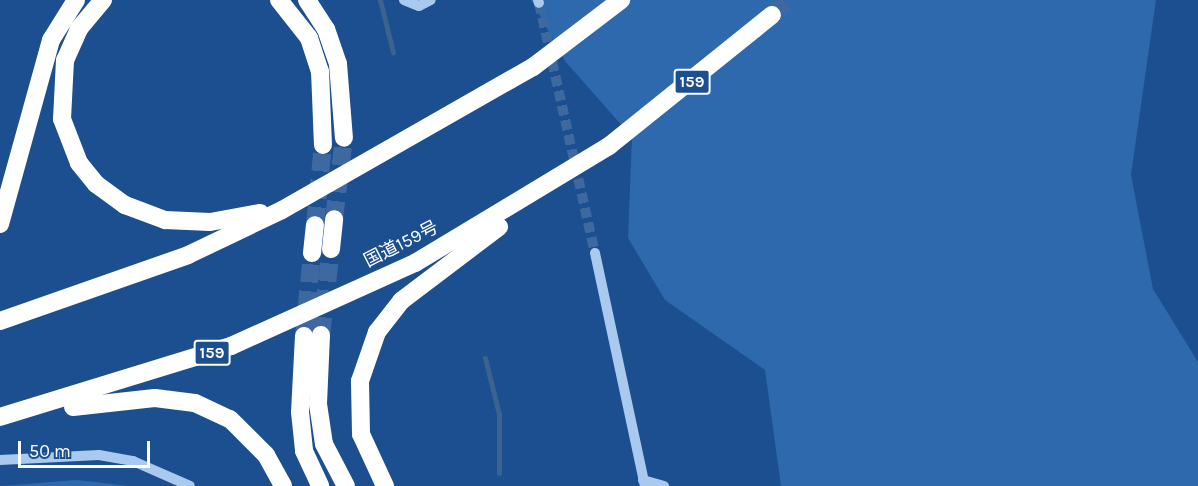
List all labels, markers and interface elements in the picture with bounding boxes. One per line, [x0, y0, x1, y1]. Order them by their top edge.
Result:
road number: 159 [672, 69, 712, 95]
street label: 国道159号 [360, 216, 442, 272]
road number: 159 [192, 340, 232, 366]
scale bar [21, 429, 153, 467]
text: 50 m [29, 440, 71, 462]

